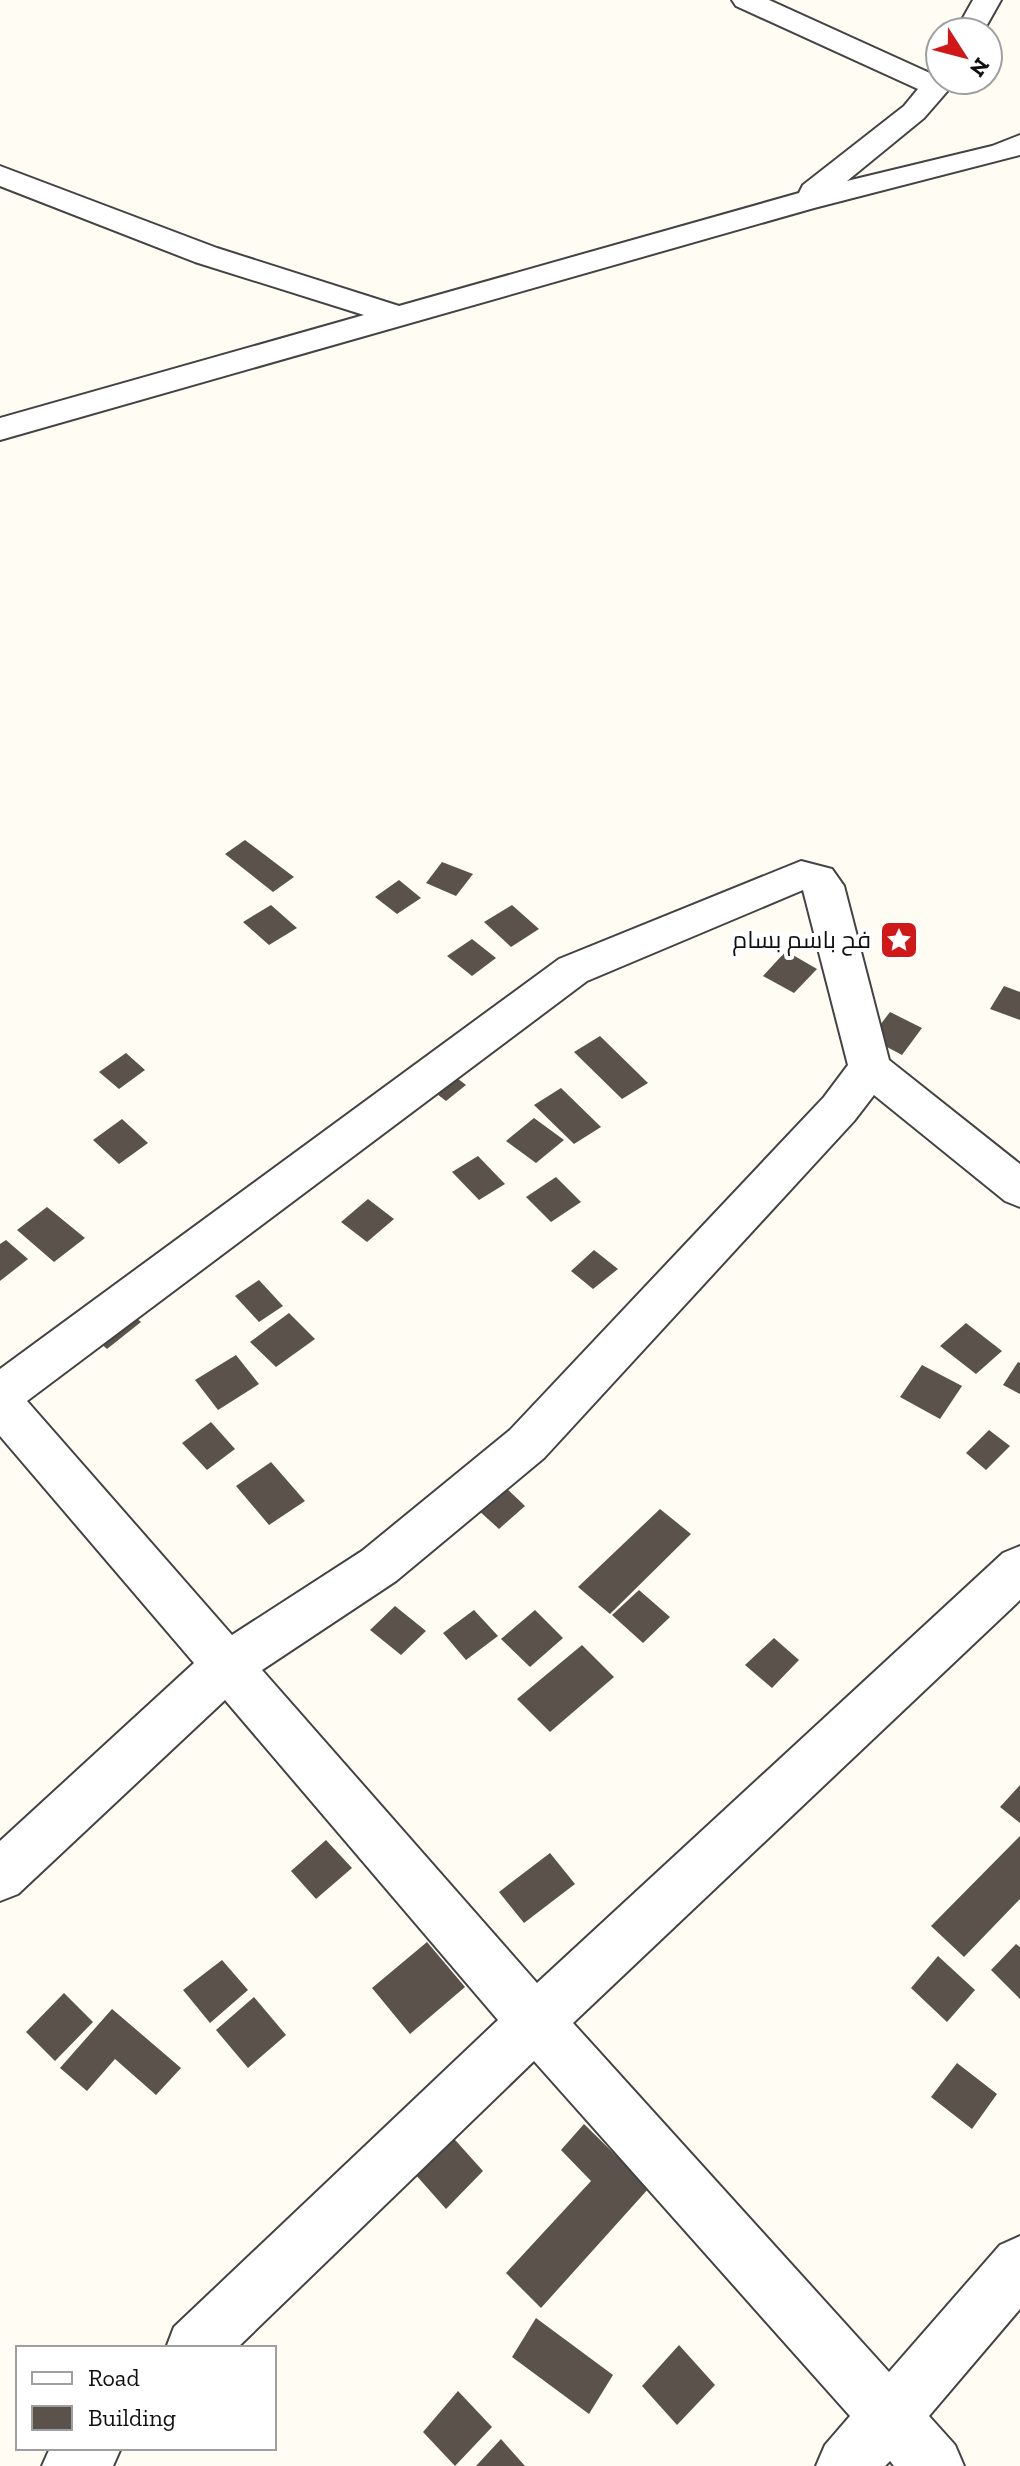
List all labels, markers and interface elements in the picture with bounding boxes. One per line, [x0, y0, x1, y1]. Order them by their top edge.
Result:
north arrow [924, 16, 1004, 96]
text: N [964, 53, 996, 82]
place icon: فح باسم بسام [878, 919, 920, 961]
place label: فح باسم بسام [732, 925, 871, 956]
legend [16, 2346, 276, 2450]
text: Road [88, 2363, 140, 2392]
text: Building [88, 2403, 176, 2432]

